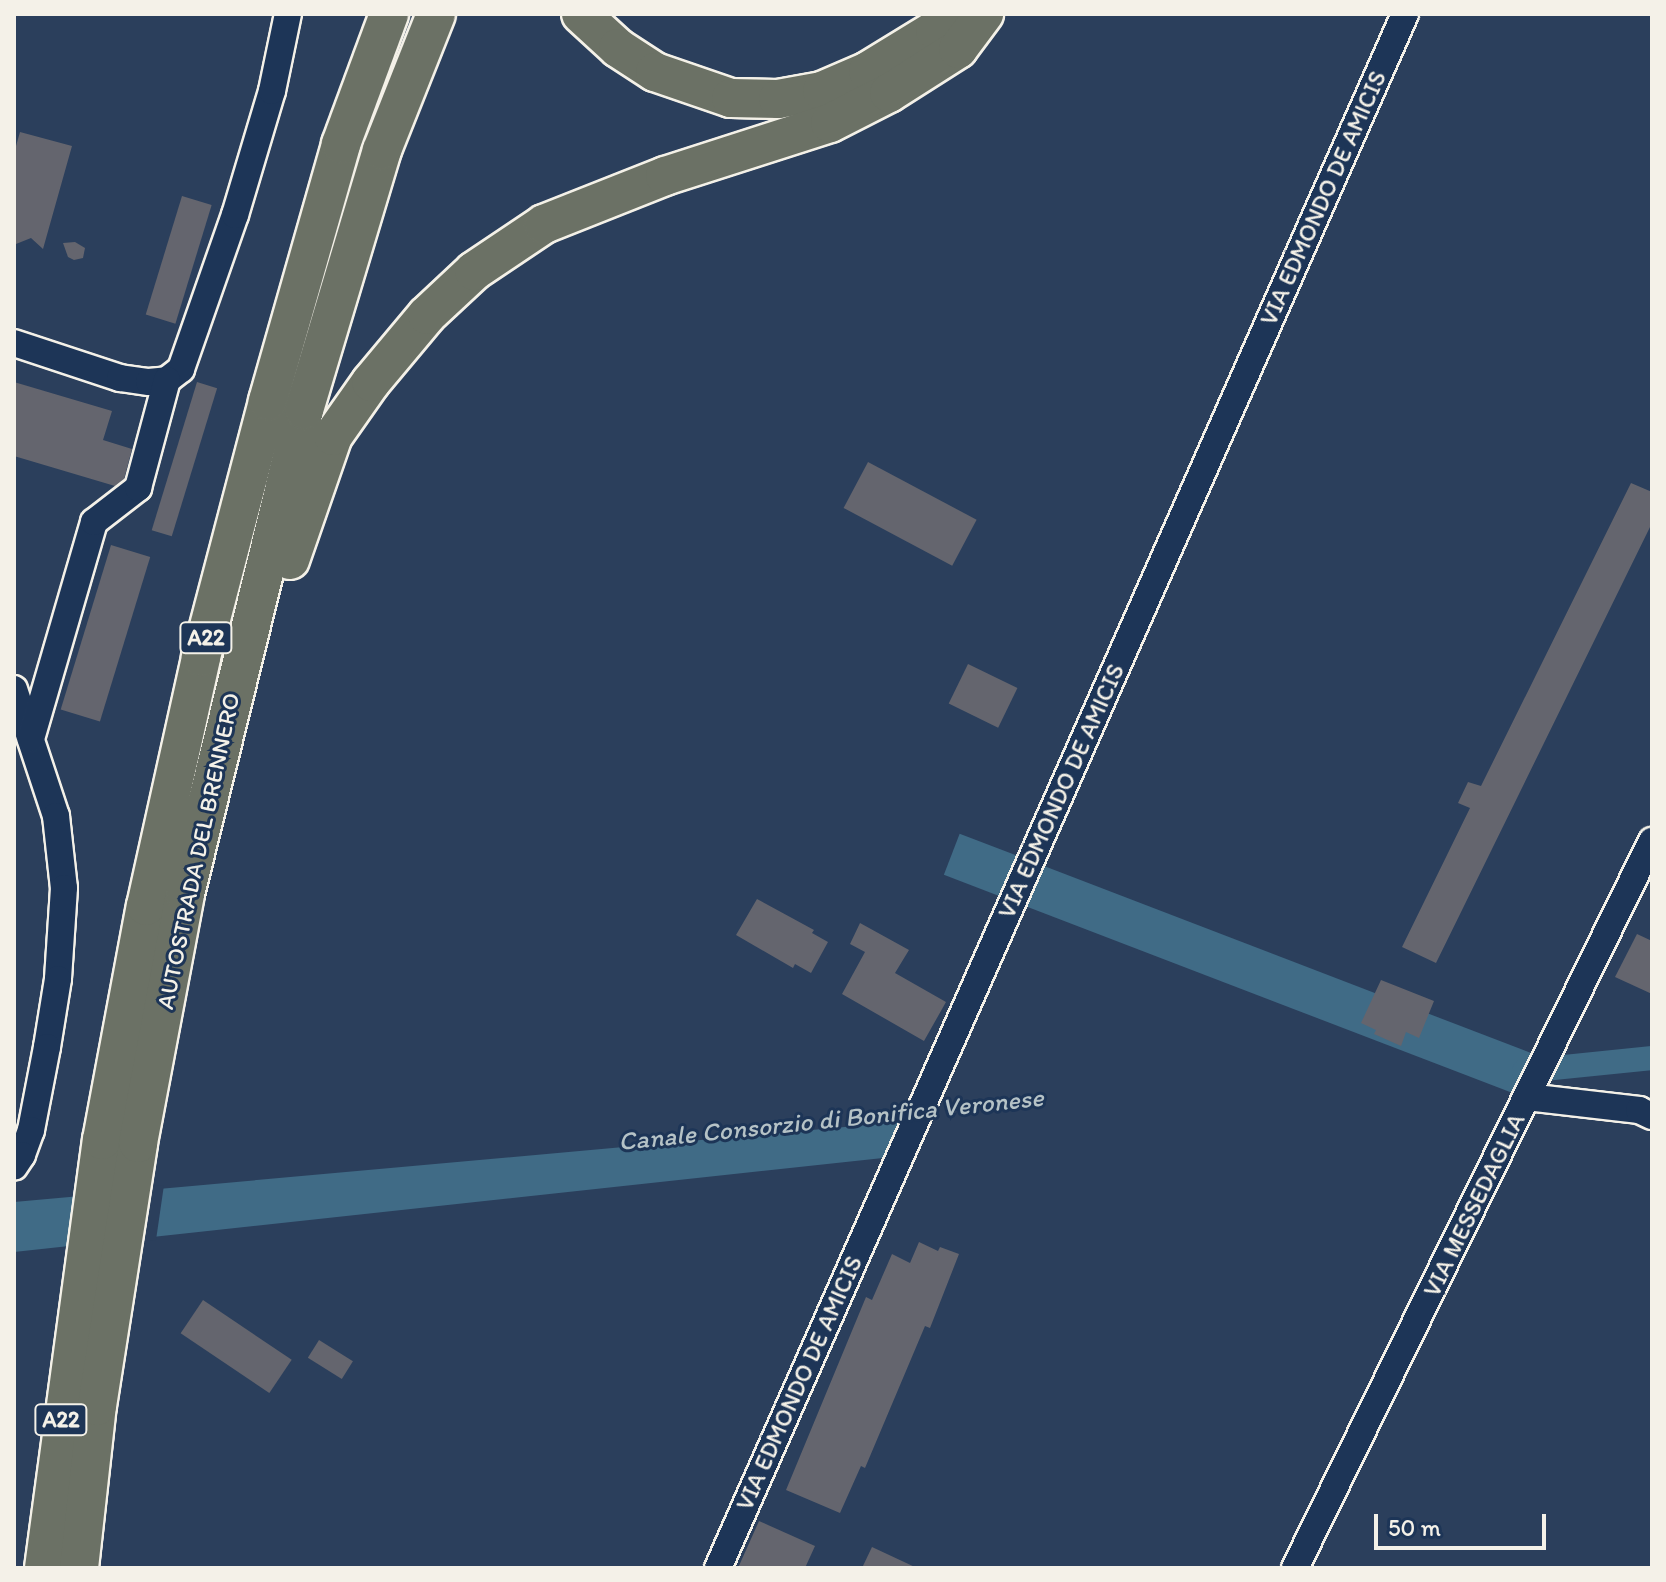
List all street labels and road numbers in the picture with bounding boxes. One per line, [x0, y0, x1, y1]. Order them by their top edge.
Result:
street label: VIA EDMONDO DE AMICIS [1253, 65, 1393, 331]
road number: A22 [178, 620, 234, 656]
street label: VIA EDMONDO DE AMICIS [991, 658, 1131, 924]
street label: AUTOSTRADA DEL BRENNERO [150, 690, 246, 1012]
street label: VIA MESSEDAGLIA [1417, 1109, 1531, 1301]
street label: VIA EDMONDO DE AMICIS [729, 1250, 869, 1516]
road number: A22 [33, 1402, 89, 1438]

